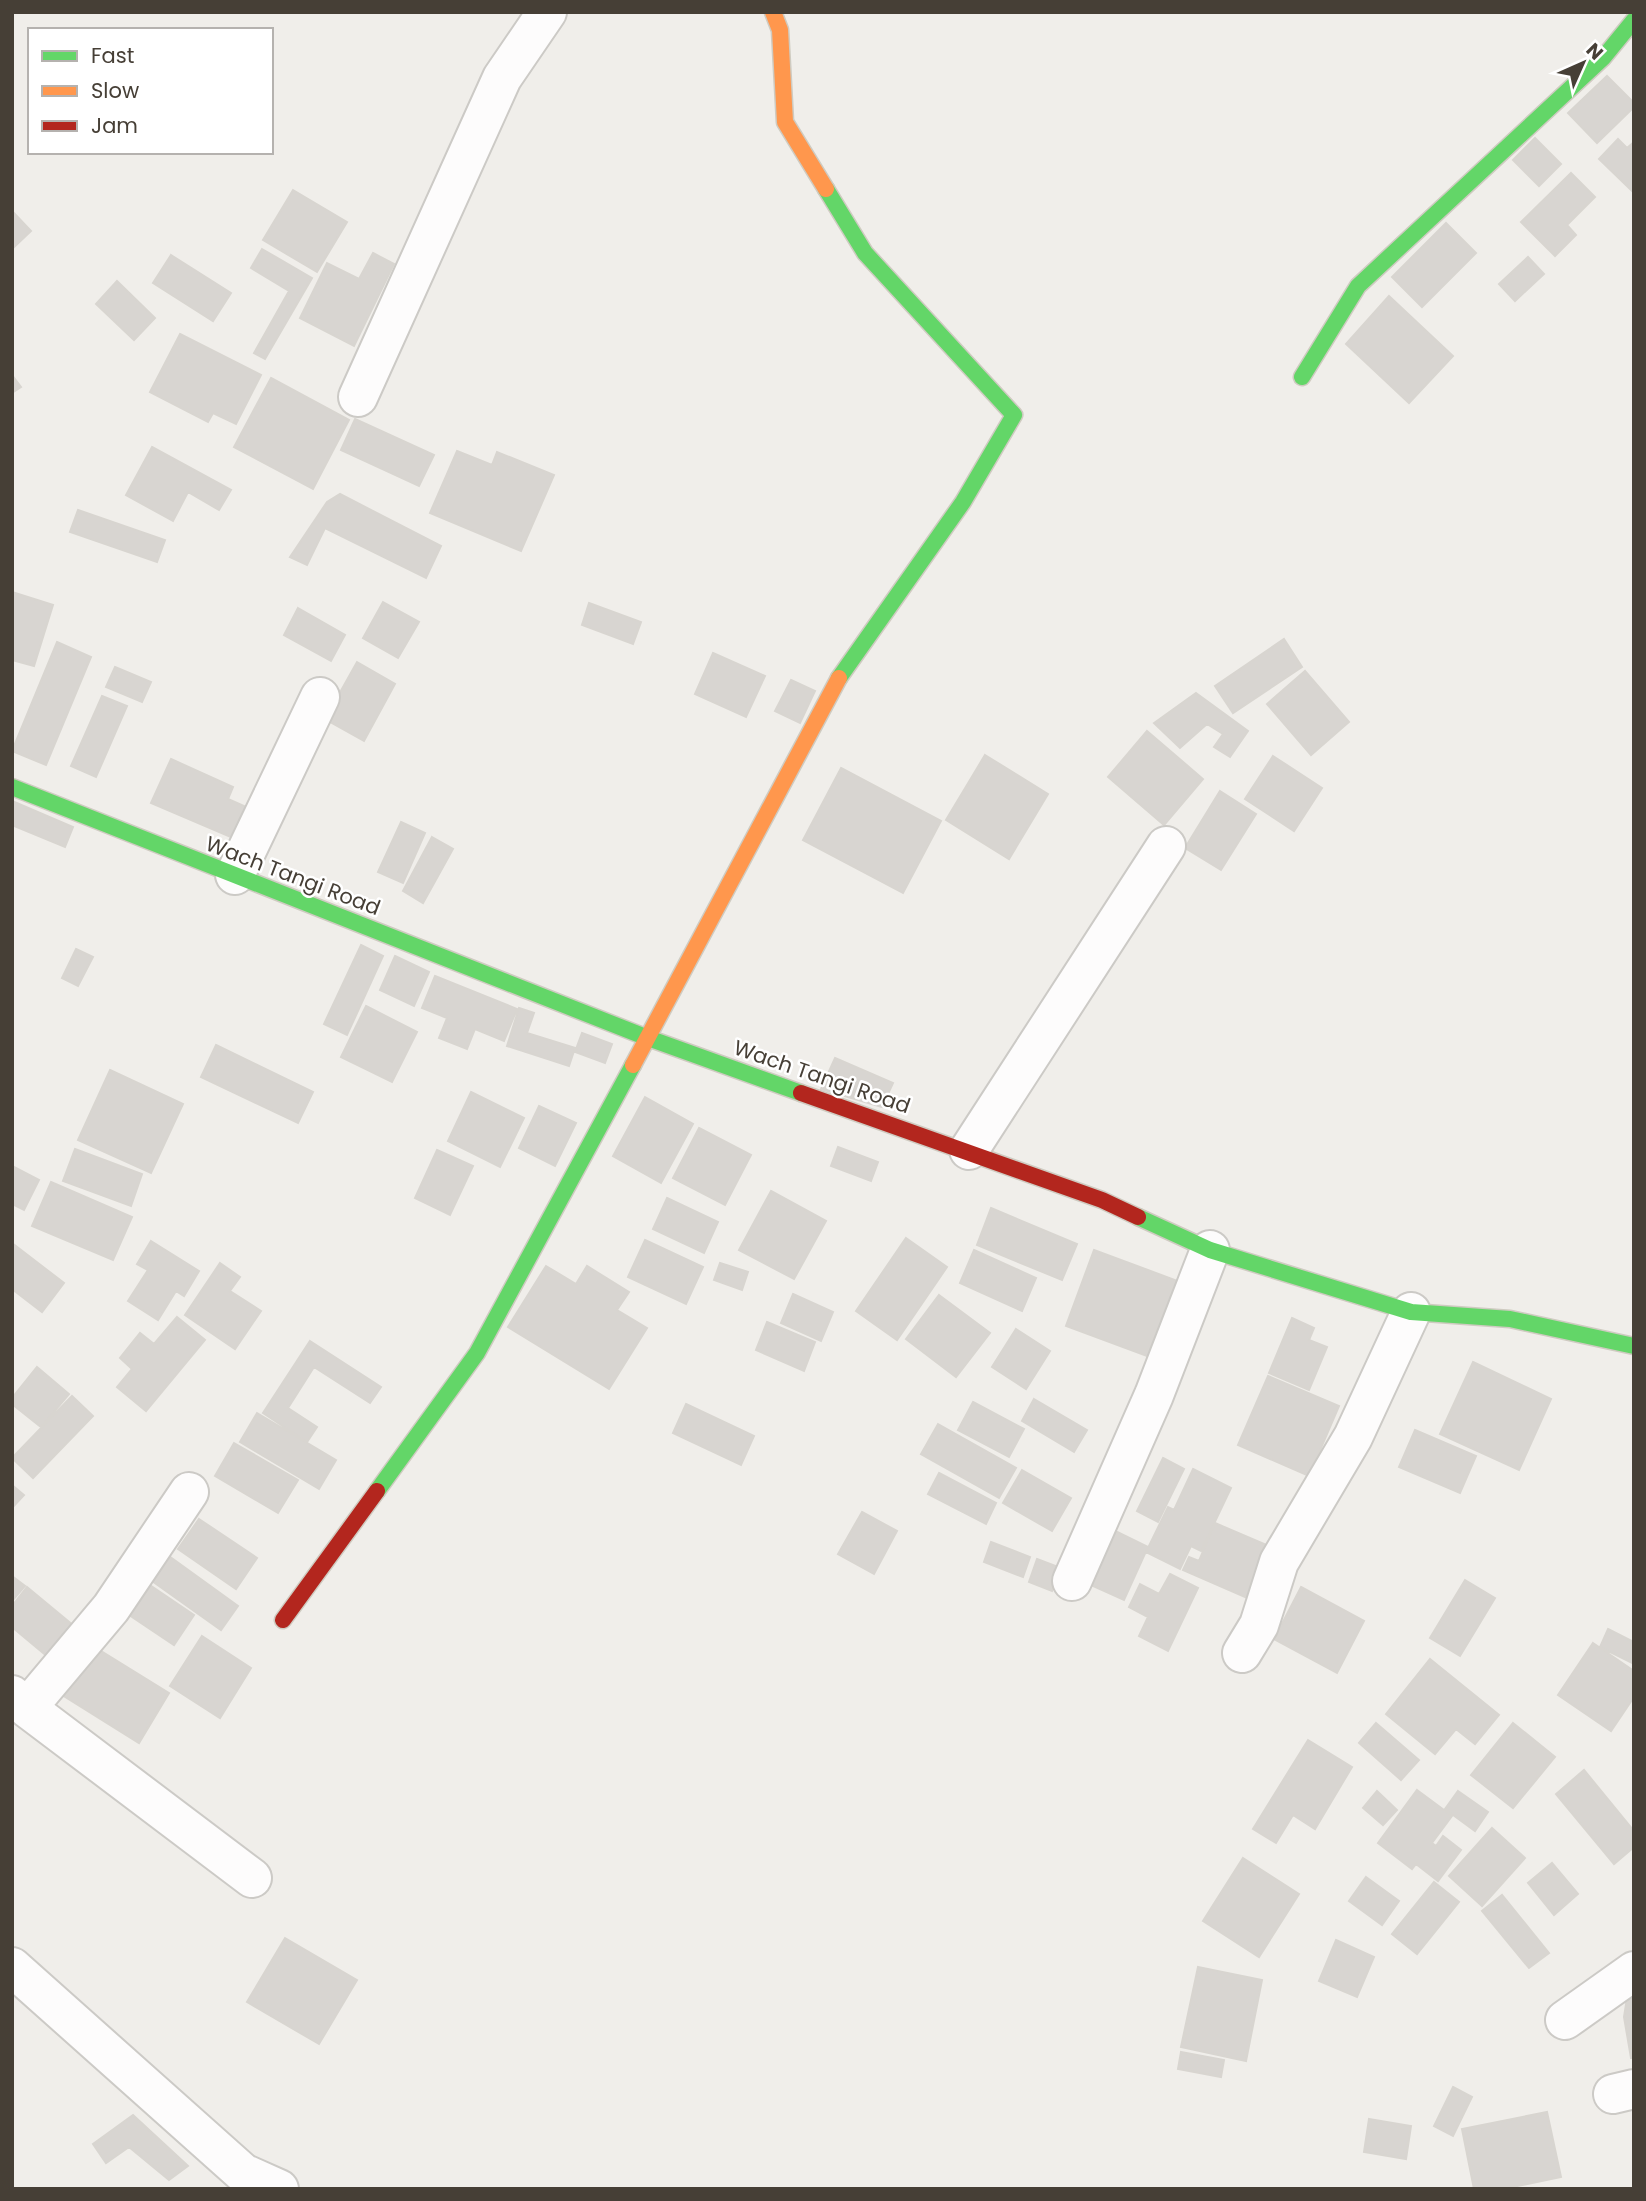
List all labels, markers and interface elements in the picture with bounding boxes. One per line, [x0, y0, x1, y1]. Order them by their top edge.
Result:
legend [28, 28, 273, 154]
north arrow [1548, 28, 1618, 98]
text: N [1580, 37, 1609, 66]
text: Fast [91, 41, 134, 70]
text: Slow [91, 76, 139, 105]
text: Jam [91, 111, 138, 140]
street label: Wach Tangi Road [202, 829, 385, 922]
street label: Wach Tangi Road [730, 1033, 914, 1120]

